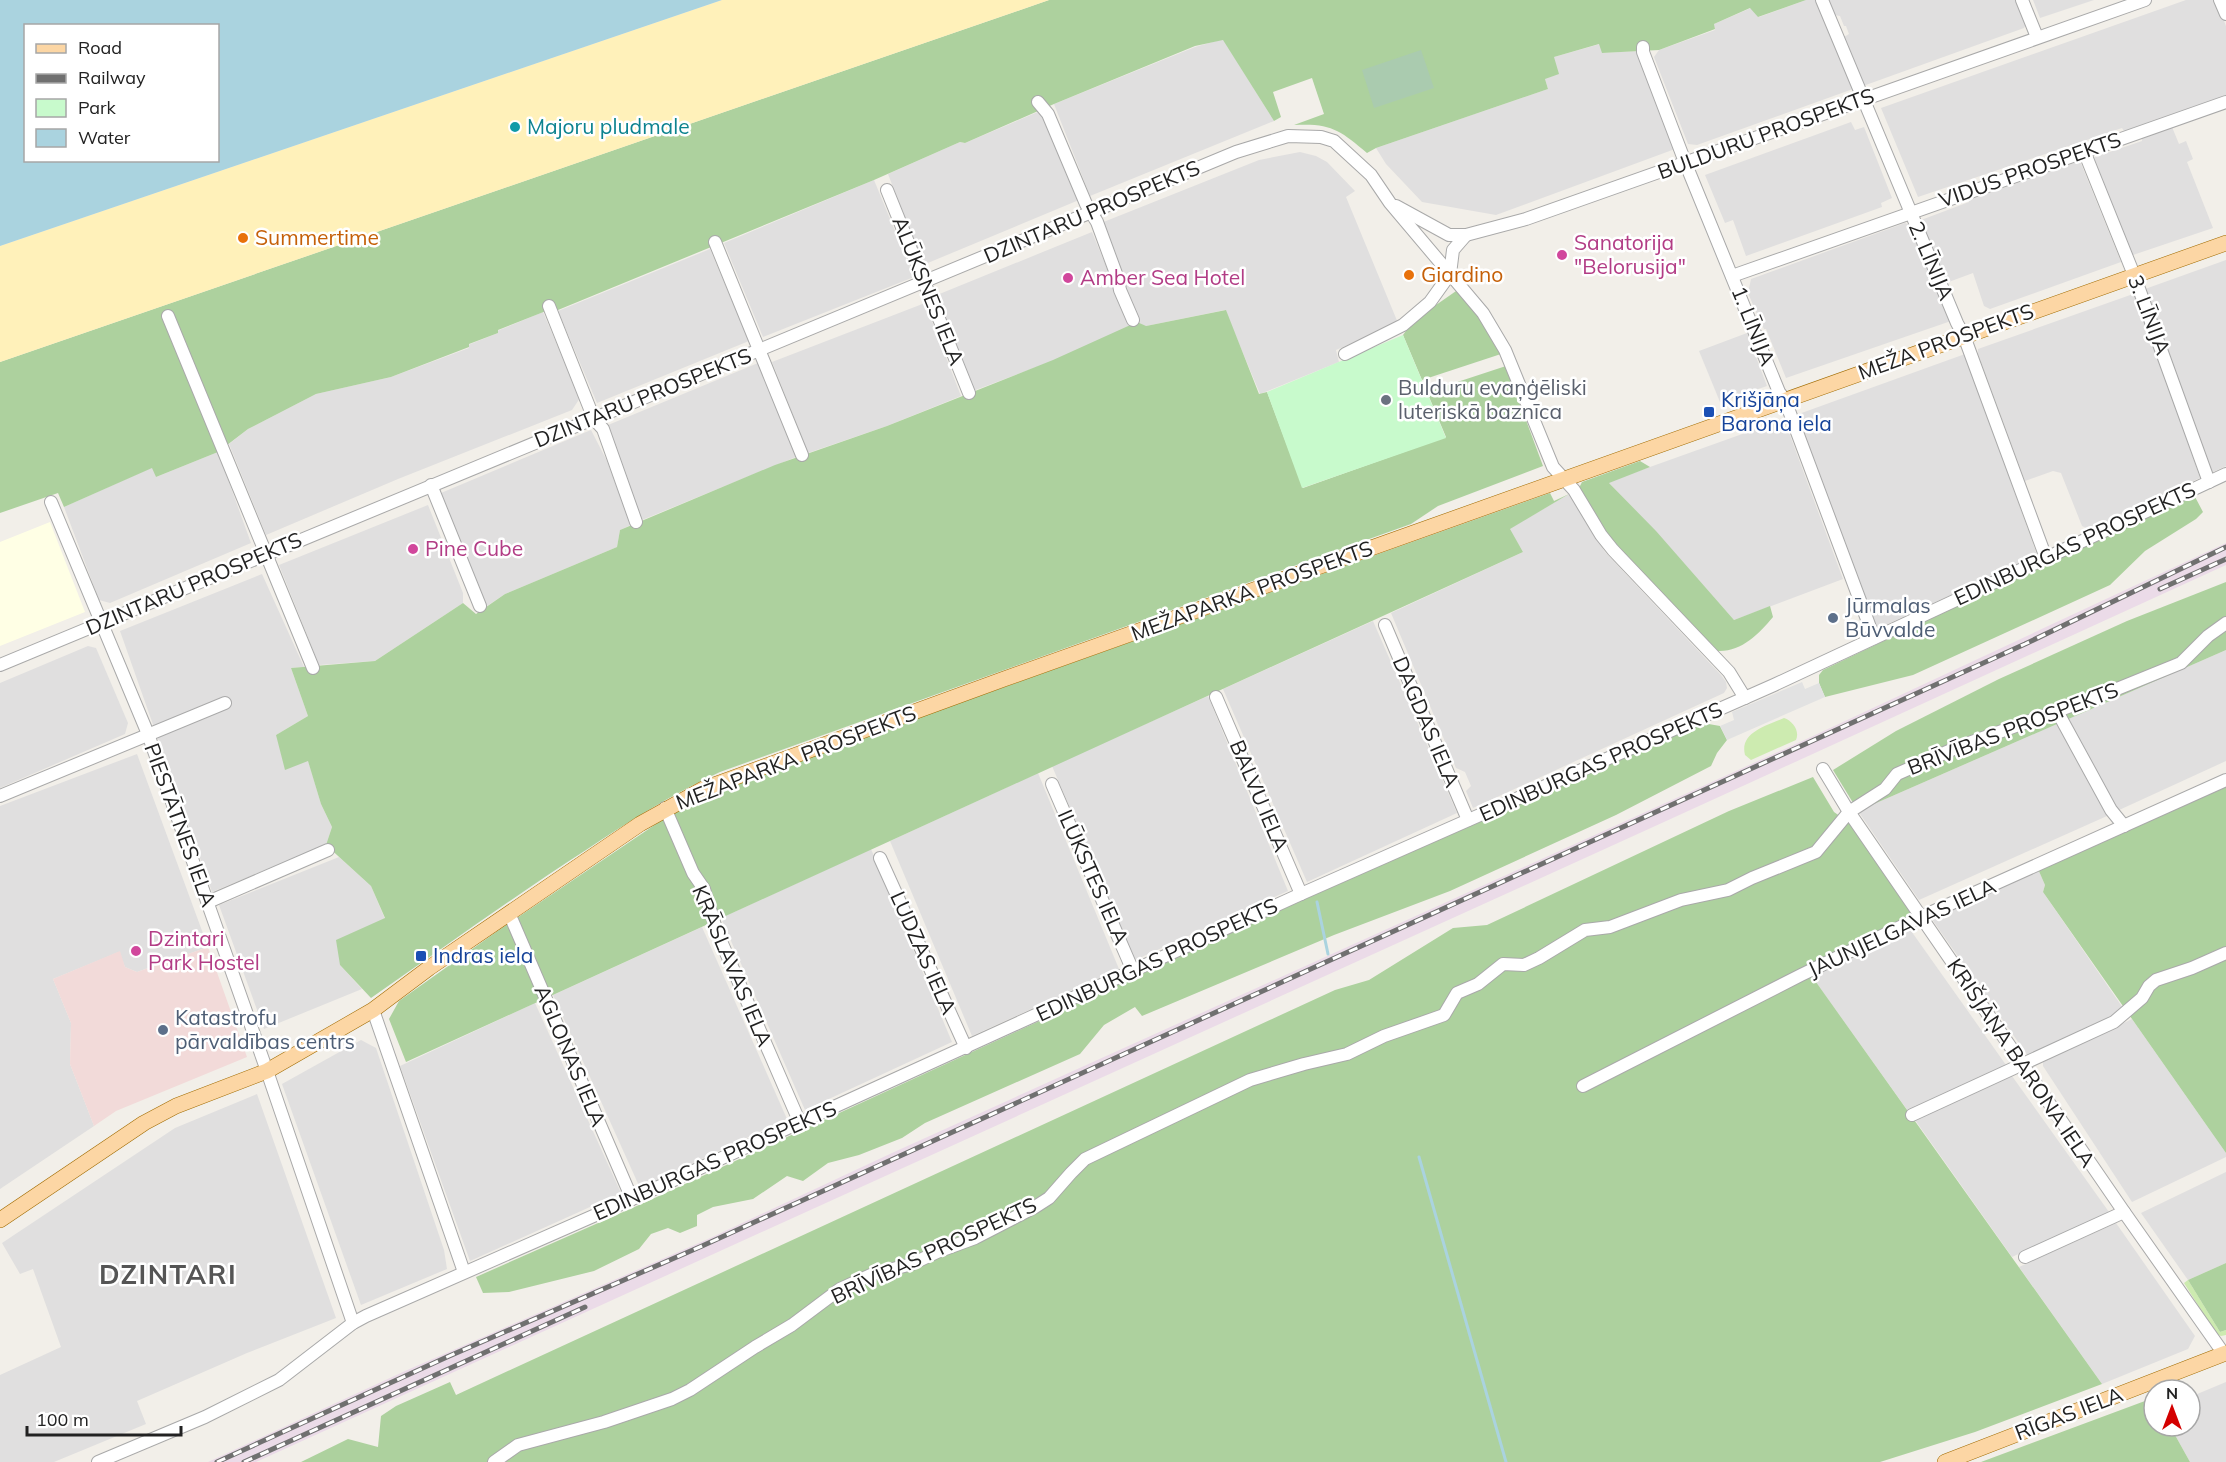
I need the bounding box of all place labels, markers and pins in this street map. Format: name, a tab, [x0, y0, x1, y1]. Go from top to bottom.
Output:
place label: Majoru pludmale	[527, 113, 690, 139]
marker: Majoru pludmale	[508, 120, 522, 134]
place label: Summertime	[255, 224, 379, 250]
place label: Sanatorija "Belorusija"	[1574, 229, 1686, 279]
marker: Summertime	[236, 231, 250, 245]
marker: Sanatorija "Belorusija"	[1555, 248, 1569, 262]
place label: Giardino	[1421, 261, 1503, 287]
place label: Amber Sea Hotel	[1080, 264, 1245, 290]
marker: Giardino	[1402, 268, 1416, 282]
marker: Amber Sea Hotel	[1061, 271, 1075, 285]
place label: Bulduru evaņģēliski luteriskā baznīca	[1398, 374, 1587, 424]
place label: Krišjāņa Barona iela	[1721, 386, 1832, 436]
marker: Bulduru evaņģēliski luteriskā baznīca	[1379, 393, 1393, 407]
marker: Krišjāņa Barona iela	[1702, 405, 1716, 419]
place label: Pine Cube	[425, 535, 523, 561]
marker: Pine Cube	[406, 542, 420, 556]
place label: Jūrmalas Būvvalde	[1845, 592, 1935, 642]
marker: Jūrmalas Būvvalde	[1826, 611, 1840, 625]
place label: Dzintari Park Hostel	[148, 925, 260, 975]
place label: Indras iela	[433, 942, 533, 968]
marker: Dzintari Park Hostel	[129, 944, 143, 958]
marker: Indras iela	[414, 949, 428, 963]
place label: Katastrofu pārvaldības centrs	[175, 1004, 355, 1054]
marker: Katastrofu pārvaldības centrs	[156, 1023, 170, 1037]

